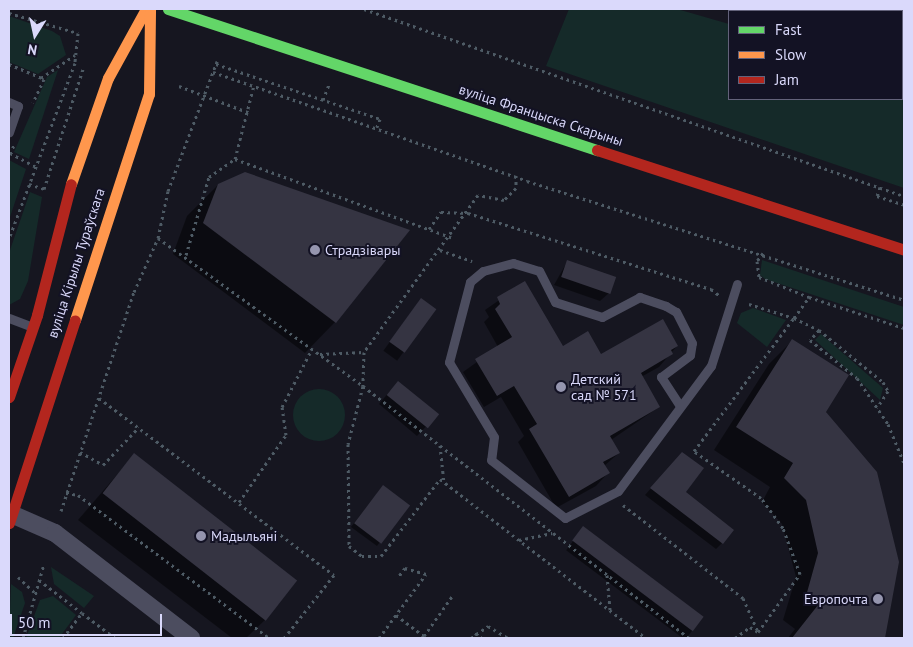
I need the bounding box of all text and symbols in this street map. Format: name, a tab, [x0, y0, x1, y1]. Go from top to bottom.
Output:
north arrow	[10, 10, 60, 60]
legend	[728, 10, 903, 100]
text: Fast	[775, 20, 802, 39]
text: N	[26, 40, 38, 59]
text: Slow	[775, 45, 806, 64]
text: Jam	[775, 70, 799, 89]
street label: вуліца Францыска Скарыны	[457, 81, 625, 149]
street label: вуліца Кірылы Тураўскага	[44, 186, 108, 340]
place label: Страдзівары	[325, 242, 400, 258]
marker: Страдзівары	[309, 244, 321, 256]
place label: Детский сад № 571	[571, 371, 637, 404]
marker: Детский сад № 571	[555, 381, 567, 393]
place label: Мадыльяні	[211, 528, 277, 544]
marker: Мадыльяні	[195, 530, 207, 542]
place label: Европочта	[804, 591, 868, 607]
marker: Европочта	[872, 593, 884, 605]
scale bar	[12, 604, 165, 636]
text: 50 m	[18, 613, 51, 632]

